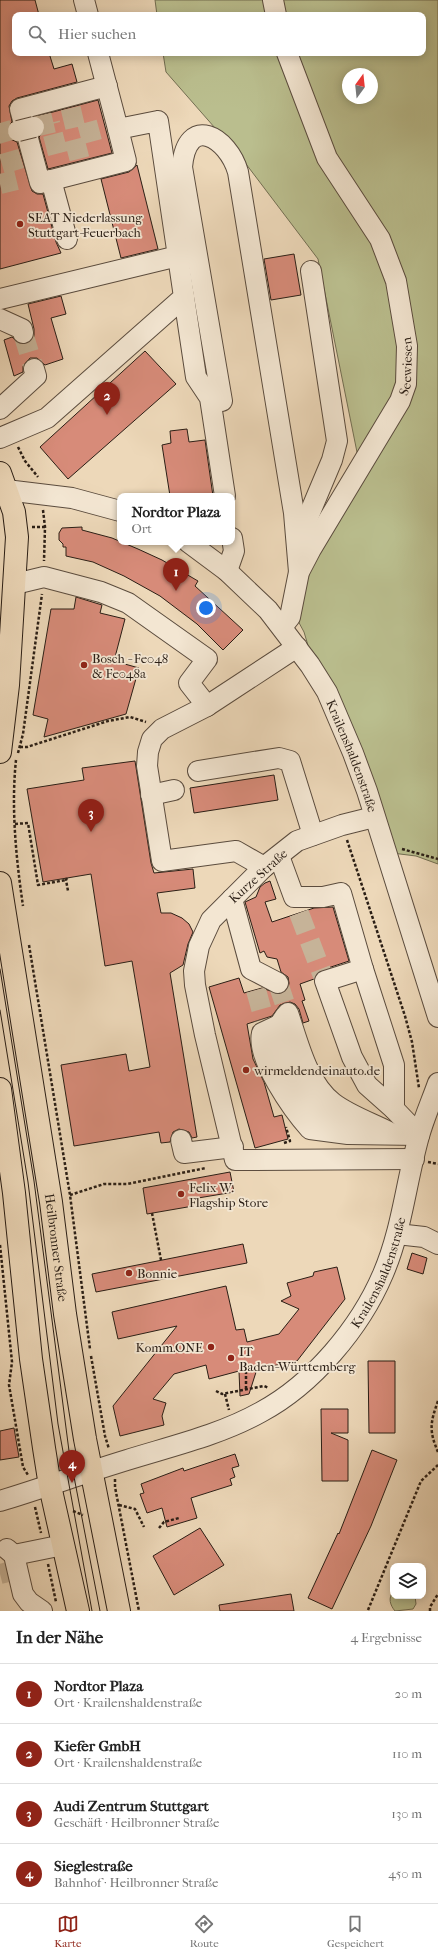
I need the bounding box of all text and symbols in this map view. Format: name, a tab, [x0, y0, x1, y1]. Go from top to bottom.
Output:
search box	[12, 12, 426, 56]
icon: search	[26, 23, 48, 45]
text: Hier suchen	[58, 25, 136, 43]
north arrow	[342, 68, 378, 104]
place label: SEAT Niederlassung Stuttgart-Feuerbach	[28, 210, 143, 240]
marker: SEAT Niederlassung Stuttgart-Feuerbach	[15, 219, 25, 229]
street label: Seewiesen	[395, 336, 415, 397]
pin: 2	[94, 382, 120, 415]
popup	[117, 493, 235, 545]
text: Nordtor Plaza	[131, 503, 221, 521]
text: Ort	[131, 521, 152, 536]
pin: 1	[163, 558, 189, 591]
your location	[196, 598, 216, 618]
place label: Bosch - Fe048 & Fe048a	[92, 651, 168, 681]
marker: Bosch - Fe048 & Fe048a	[79, 660, 89, 670]
street label: Krailenshaldenstraße	[324, 697, 381, 814]
pin: 3	[78, 799, 104, 832]
street label: Kurze Straße	[226, 845, 291, 906]
place label: wirmeldendeinauto.de	[253, 1063, 381, 1078]
marker: wirmeldendeinauto.de	[241, 1065, 251, 1075]
place label: Felix W. Flagship Store	[189, 1180, 269, 1210]
marker: Felix W. Flagship Store	[176, 1189, 186, 1199]
street label: Heilbronner Straße	[42, 1192, 71, 1303]
street label: Krailenshaldenstraße	[347, 1215, 408, 1331]
place label: Bonnie	[137, 1266, 178, 1281]
marker: Bonnie	[124, 1268, 134, 1278]
place label: Komm.ONE	[136, 1340, 203, 1355]
marker: Komm.ONE	[206, 1342, 216, 1352]
place label: IT Baden-Württemberg	[239, 1344, 356, 1374]
marker: IT Baden-Württemberg	[226, 1353, 236, 1363]
pin: 4	[59, 1450, 85, 1483]
map controls	[390, 1563, 426, 1599]
button: layers	[390, 1563, 426, 1599]
text: In der Nähe	[16, 1627, 103, 1647]
text: 4 Ergebnisse	[351, 1630, 422, 1645]
text: Nordtor Plaza	[54, 1677, 143, 1695]
text: 1	[27, 1686, 31, 1701]
text: 20 m	[395, 1686, 422, 1701]
text: Ort · Krailenshaldenstraße	[54, 1695, 202, 1710]
text: Kiefer GmbH	[54, 1737, 141, 1755]
text: 2	[26, 1746, 32, 1761]
text: 110 m	[392, 1746, 422, 1761]
text: Ort · Krailenshaldenstraße	[54, 1755, 202, 1770]
text: Audi Zentrum Stuttgart	[54, 1797, 209, 1815]
text: 3	[26, 1806, 32, 1821]
text: 130 m	[391, 1806, 422, 1821]
text: Geschäft · Heilbronner Straße	[54, 1815, 219, 1830]
text: Sieglestraße	[54, 1857, 133, 1875]
text: 4	[25, 1866, 33, 1881]
text: 450 m	[388, 1866, 422, 1881]
text: Bahnhof · Heilbronner Straße	[54, 1875, 218, 1890]
tab: Karte	[54, 1913, 81, 1950]
tab: Route	[190, 1913, 219, 1950]
tab: Gespeichert	[327, 1913, 384, 1950]

